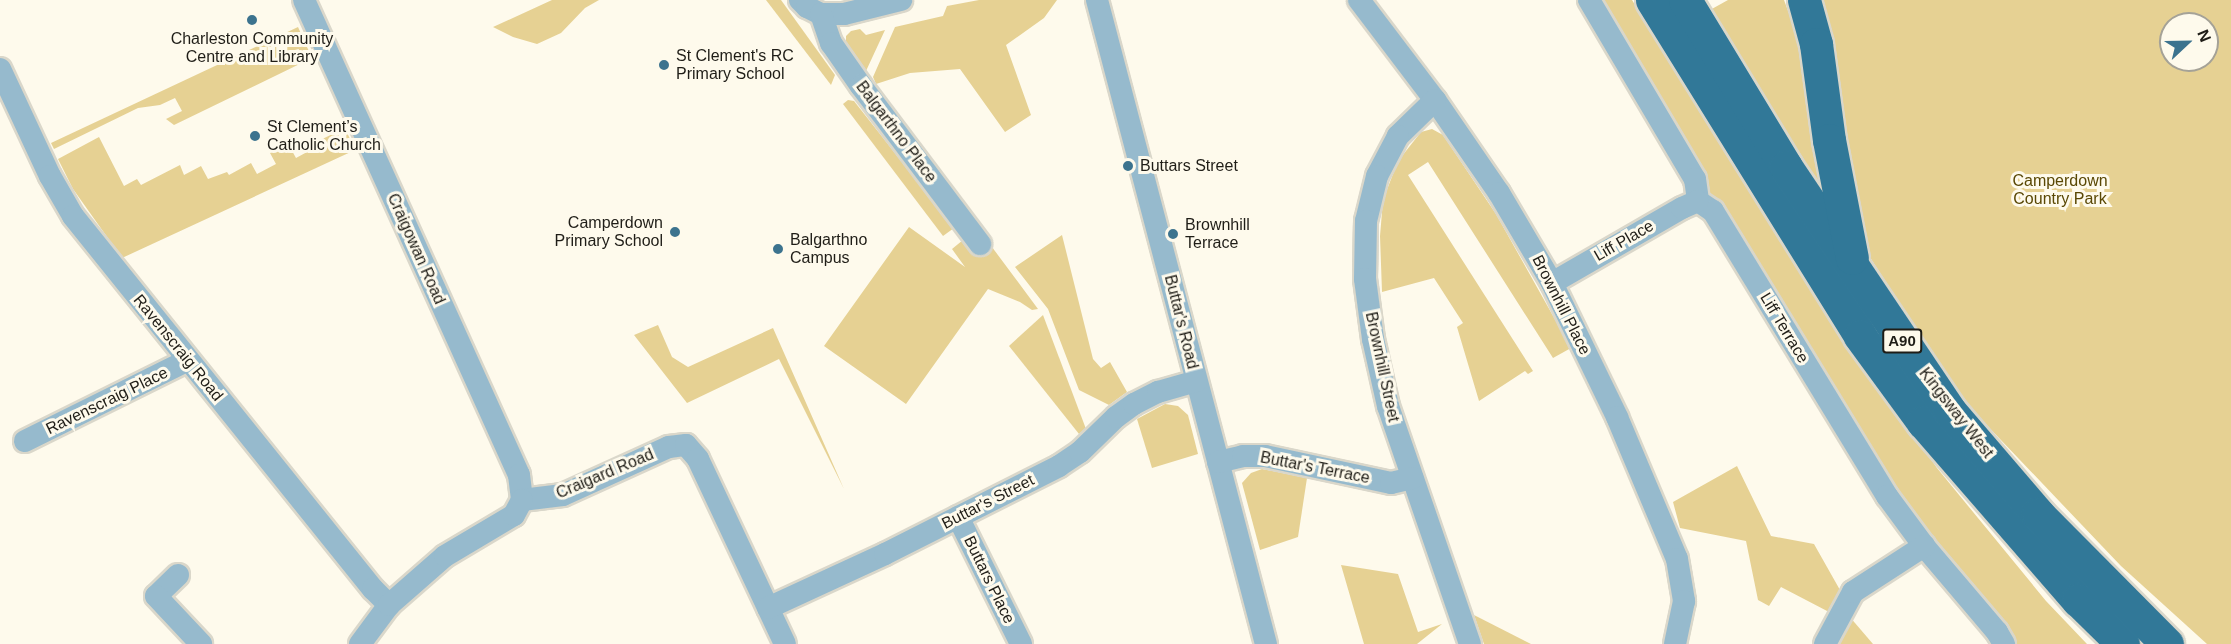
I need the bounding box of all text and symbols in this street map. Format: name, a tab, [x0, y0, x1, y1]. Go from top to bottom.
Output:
north arrow	[2159, 12, 2219, 72]
marker: Charleston Community Centre and Library	[245, 13, 259, 27]
text: N	[2194, 27, 2214, 44]
place label: Charleston Community Centre and Library	[171, 29, 333, 67]
place label: St Clement's RC Primary School	[676, 46, 794, 84]
marker: St Clement's RC Primary School	[657, 58, 671, 72]
street label: Balgarthno Place	[852, 78, 940, 186]
place label: St Clement’s Catholic Church	[267, 117, 381, 155]
marker: St Clement’s Catholic Church	[248, 129, 262, 143]
place label: Buttars Street	[1140, 156, 1238, 176]
marker: Buttars Street	[1121, 159, 1135, 173]
park label: Camperdown Country Park	[2012, 171, 2108, 209]
street label: Craigowan Road	[383, 191, 449, 307]
place label: Camperdown Primary School	[555, 213, 663, 251]
place label: Brownhill Terrace	[1185, 215, 1250, 253]
street label: Liff Place	[1591, 216, 1657, 266]
marker: Camperdown Primary School	[668, 225, 682, 239]
marker: Brownhill Terrace	[1166, 227, 1180, 241]
place label: Balgarthno Campus	[790, 230, 867, 268]
marker: Balgarthno Campus	[771, 242, 785, 256]
street label: Brownhill Place	[1528, 252, 1594, 358]
street label: Buttar's Road	[1160, 273, 1202, 371]
street label: Liff Terrace	[1755, 289, 1813, 367]
street label: Ravenscraig Road	[129, 291, 227, 405]
street label: Brownhill Street	[1361, 310, 1403, 424]
road number: A90	[1881, 329, 1923, 353]
street label: Ravenscraig Place	[43, 363, 171, 439]
street label: Kingsway West	[1915, 364, 1997, 462]
street label: Craigard Road	[553, 445, 657, 503]
street label: Buttar's Terrace	[1258, 448, 1372, 488]
street label: Buttar's Street	[939, 471, 1037, 533]
street label: Buttars Place	[960, 533, 1018, 627]

